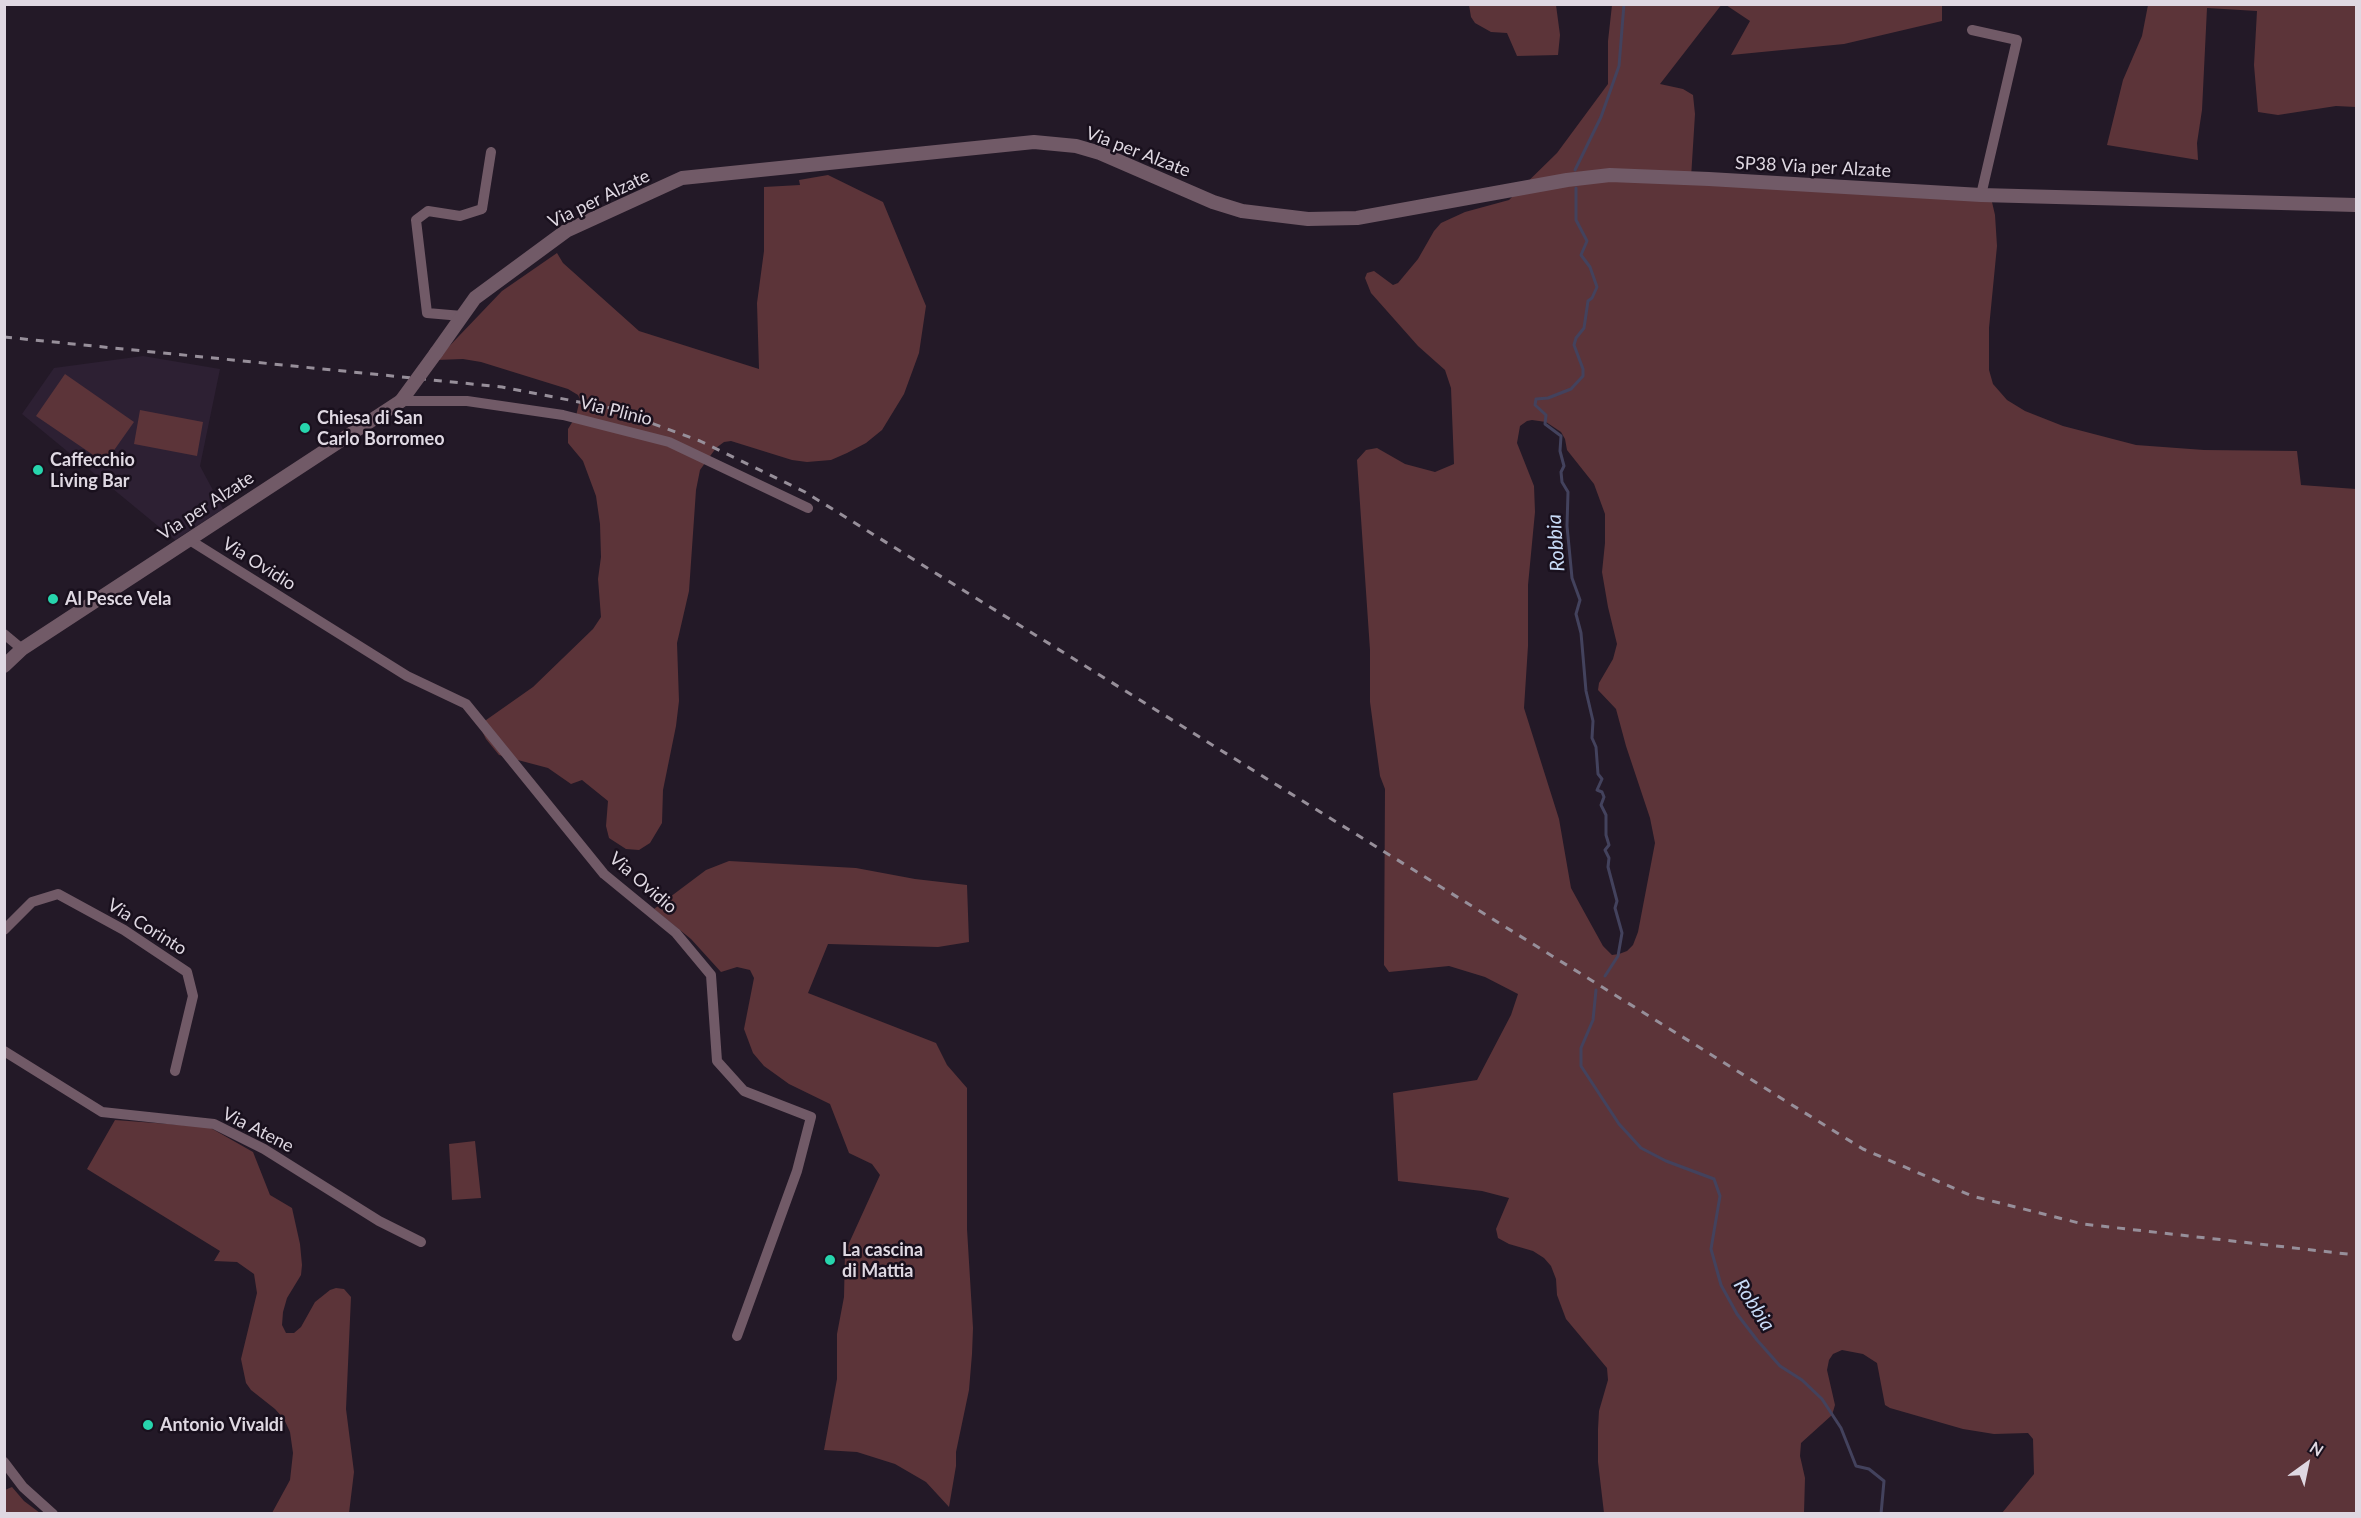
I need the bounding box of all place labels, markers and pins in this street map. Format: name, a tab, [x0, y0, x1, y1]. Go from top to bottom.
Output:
place label: Chiesa di San Carlo Borromeo	[317, 407, 445, 450]
marker: Chiesa di San Carlo Borromeo	[298, 421, 312, 435]
place label: Caffecchio Living Bar	[50, 449, 135, 492]
marker: Caffecchio Living Bar	[31, 463, 45, 477]
place label: Al Pesce Vela	[65, 588, 171, 610]
marker: Al Pesce Vela	[46, 592, 60, 606]
place label: La cascina di Mattia	[842, 1239, 923, 1282]
marker: La cascina di Mattia	[823, 1253, 837, 1267]
place label: Antonio Vivaldi	[160, 1414, 284, 1436]
marker: Antonio Vivaldi	[141, 1418, 155, 1432]

